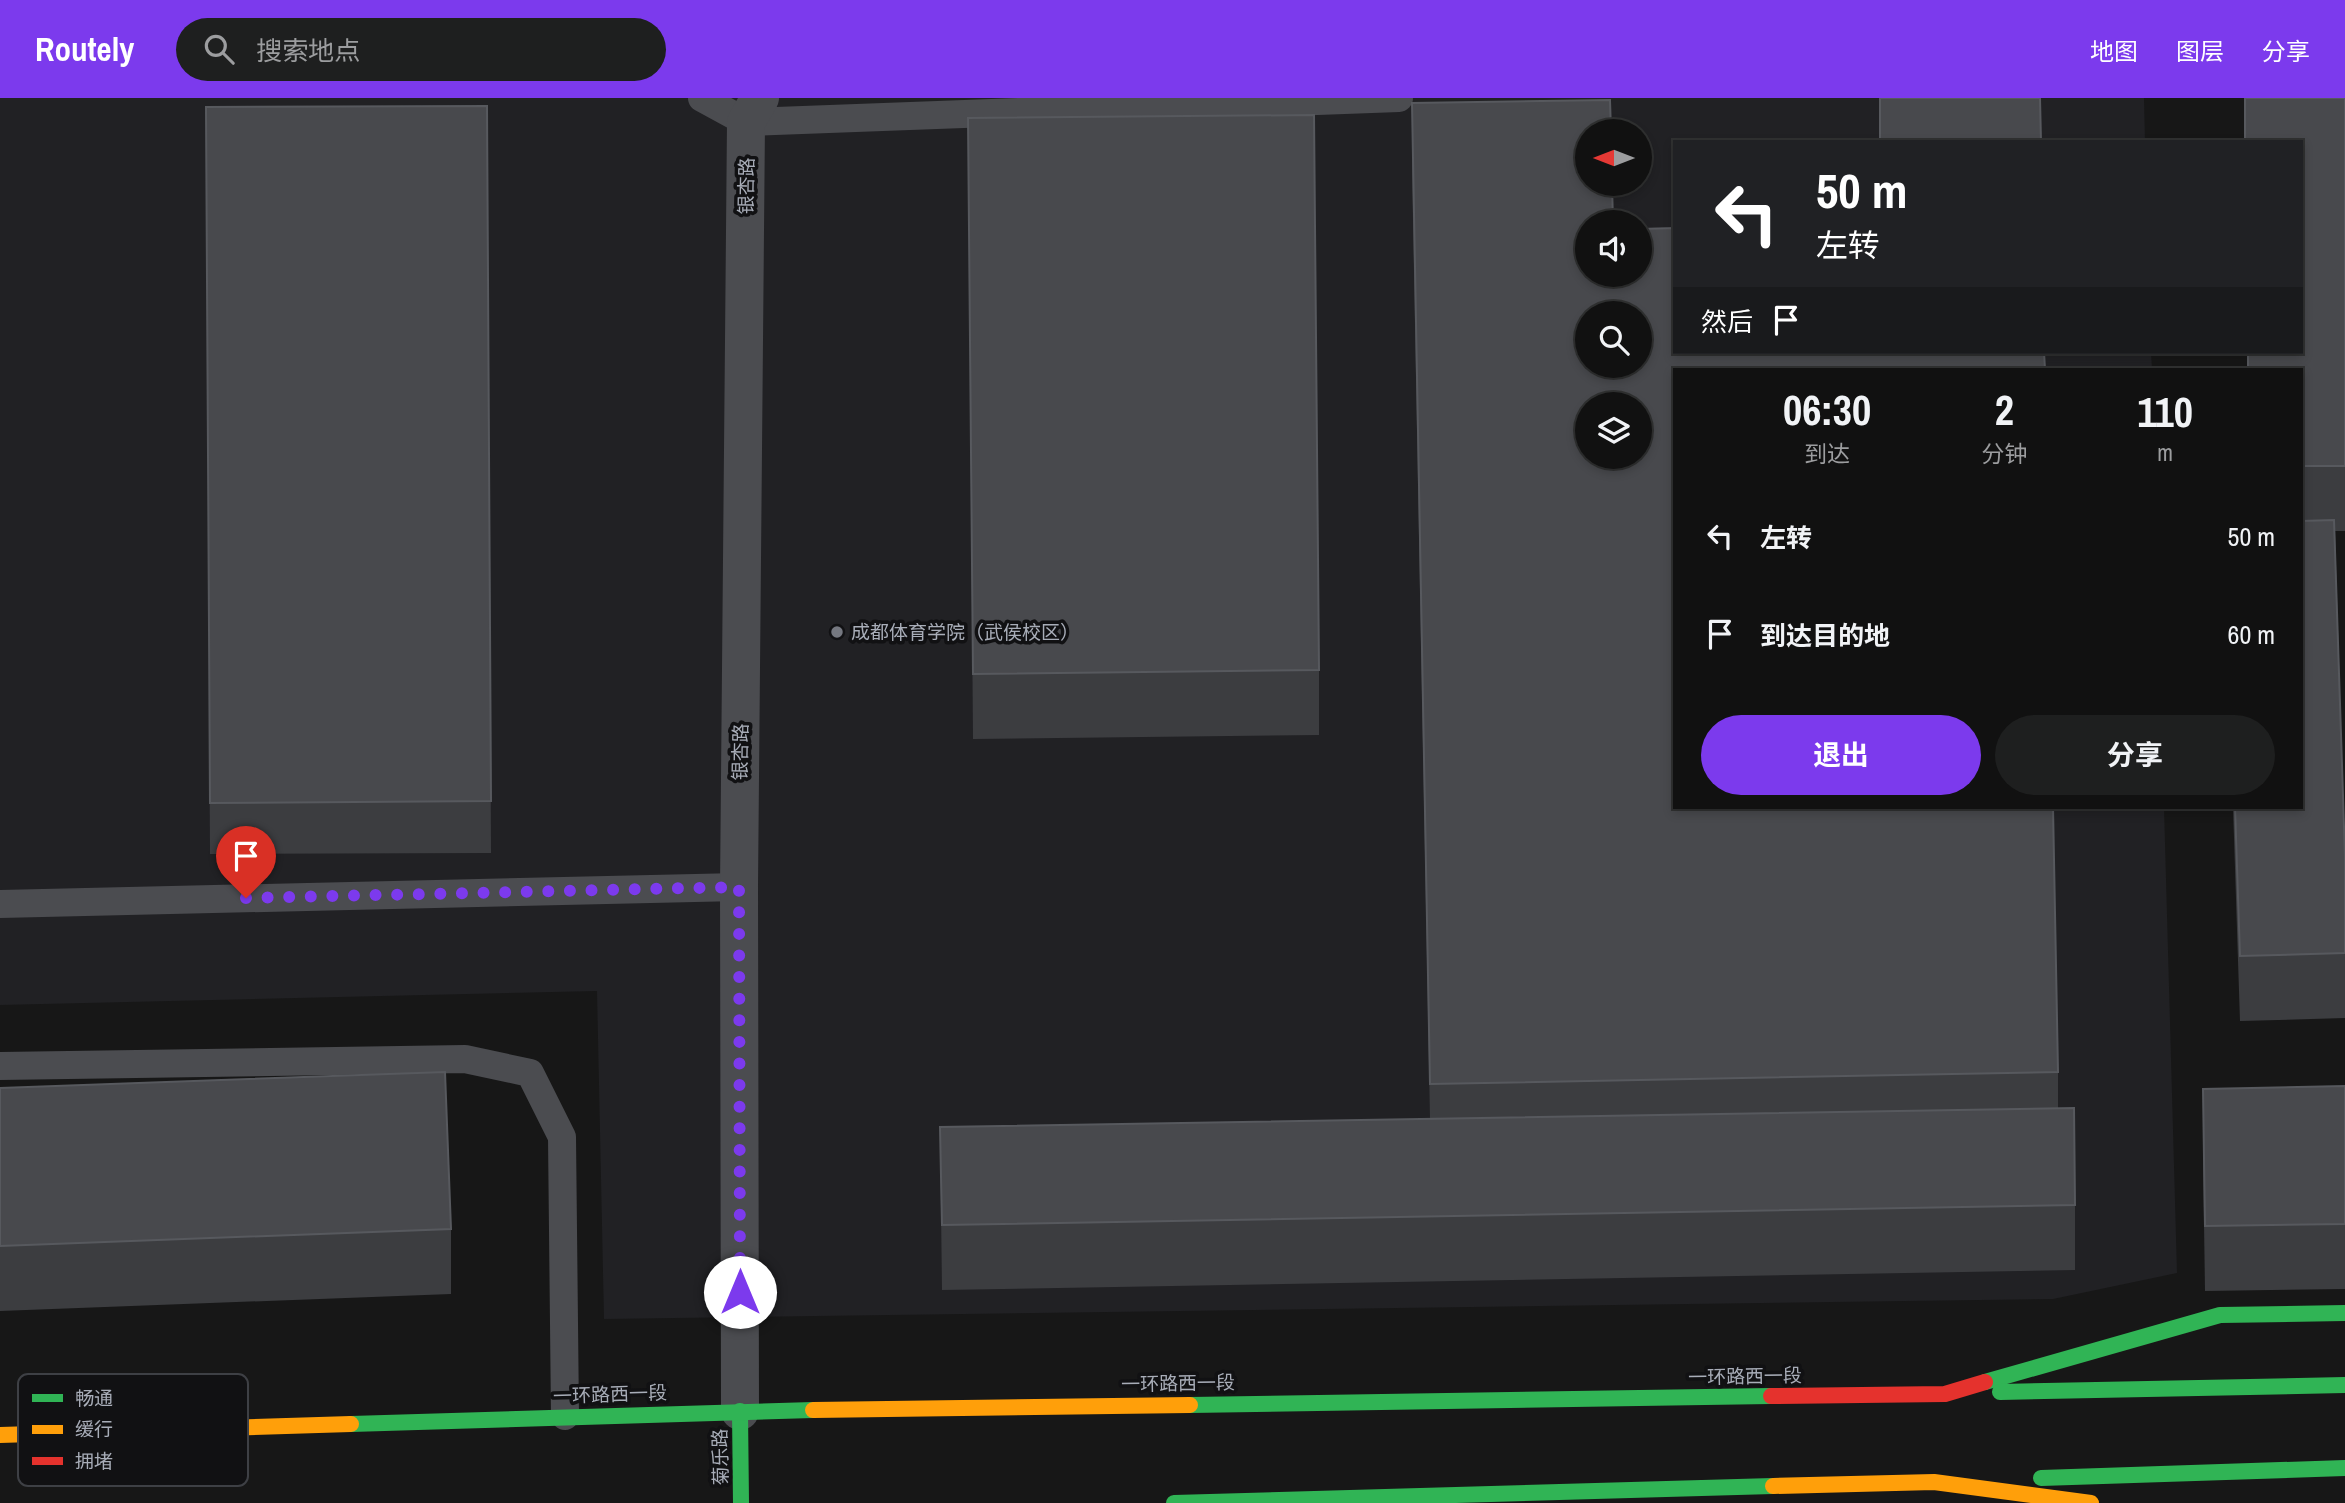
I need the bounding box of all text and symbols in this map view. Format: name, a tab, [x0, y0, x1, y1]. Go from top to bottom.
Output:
search box	[176, 18, 666, 81]
text: Routely	[35, 27, 134, 71]
icon: search	[200, 30, 238, 68]
text: 搜索地点	[256, 33, 360, 68]
text: 地图	[2090, 35, 2138, 67]
text: 图层	[2176, 35, 2224, 67]
text: 分享	[2262, 35, 2310, 67]
north arrow	[1575, 119, 1652, 196]
map controls	[1575, 119, 1652, 469]
street label: 银杏路	[733, 157, 759, 215]
text: 50 m	[1816, 157, 1908, 223]
icon: left	[1701, 168, 1792, 259]
button: sound	[1575, 210, 1652, 287]
text: 左转	[1816, 224, 1880, 267]
button: search	[1575, 301, 1652, 378]
icon: arrive	[1767, 301, 1805, 339]
text: 然后	[1701, 304, 1753, 339]
text: 06:30	[1783, 382, 1871, 438]
text: 2	[1995, 382, 2014, 438]
text: 110	[2137, 384, 2193, 440]
button: layers	[1575, 392, 1652, 469]
text: m	[2157, 437, 2173, 468]
text: 到达	[1804, 438, 1850, 469]
text: 分钟	[1981, 438, 2027, 469]
icon: left	[1701, 517, 1739, 555]
text: 50 m	[2228, 519, 2275, 554]
text: 左转	[1760, 520, 1812, 555]
icon: arrive	[1701, 615, 1739, 653]
text: 60 m	[2228, 617, 2275, 652]
text: 到达目的地	[1760, 618, 1890, 653]
place label: 成都体育学院（武侯校区）	[851, 619, 1079, 645]
marker: 成都体育学院（武侯校区）	[829, 624, 845, 640]
button: 退出	[1701, 715, 1981, 795]
button: 分享	[1995, 715, 2275, 795]
street label: 银杏路	[727, 723, 753, 781]
pin	[216, 826, 276, 898]
icon: arrive	[227, 837, 265, 875]
position arrow	[703, 1255, 777, 1329]
street label: 一环路西一段	[1688, 1362, 1802, 1390]
street label: 一环路西一段	[1121, 1369, 1235, 1397]
legend	[18, 1374, 248, 1486]
street label: 一环路西一段	[553, 1379, 667, 1409]
text: 畅通	[75, 1385, 113, 1411]
text: 缓行	[75, 1416, 113, 1442]
street label: 菊乐路	[707, 1428, 733, 1486]
text: 拥堵	[75, 1448, 113, 1474]

